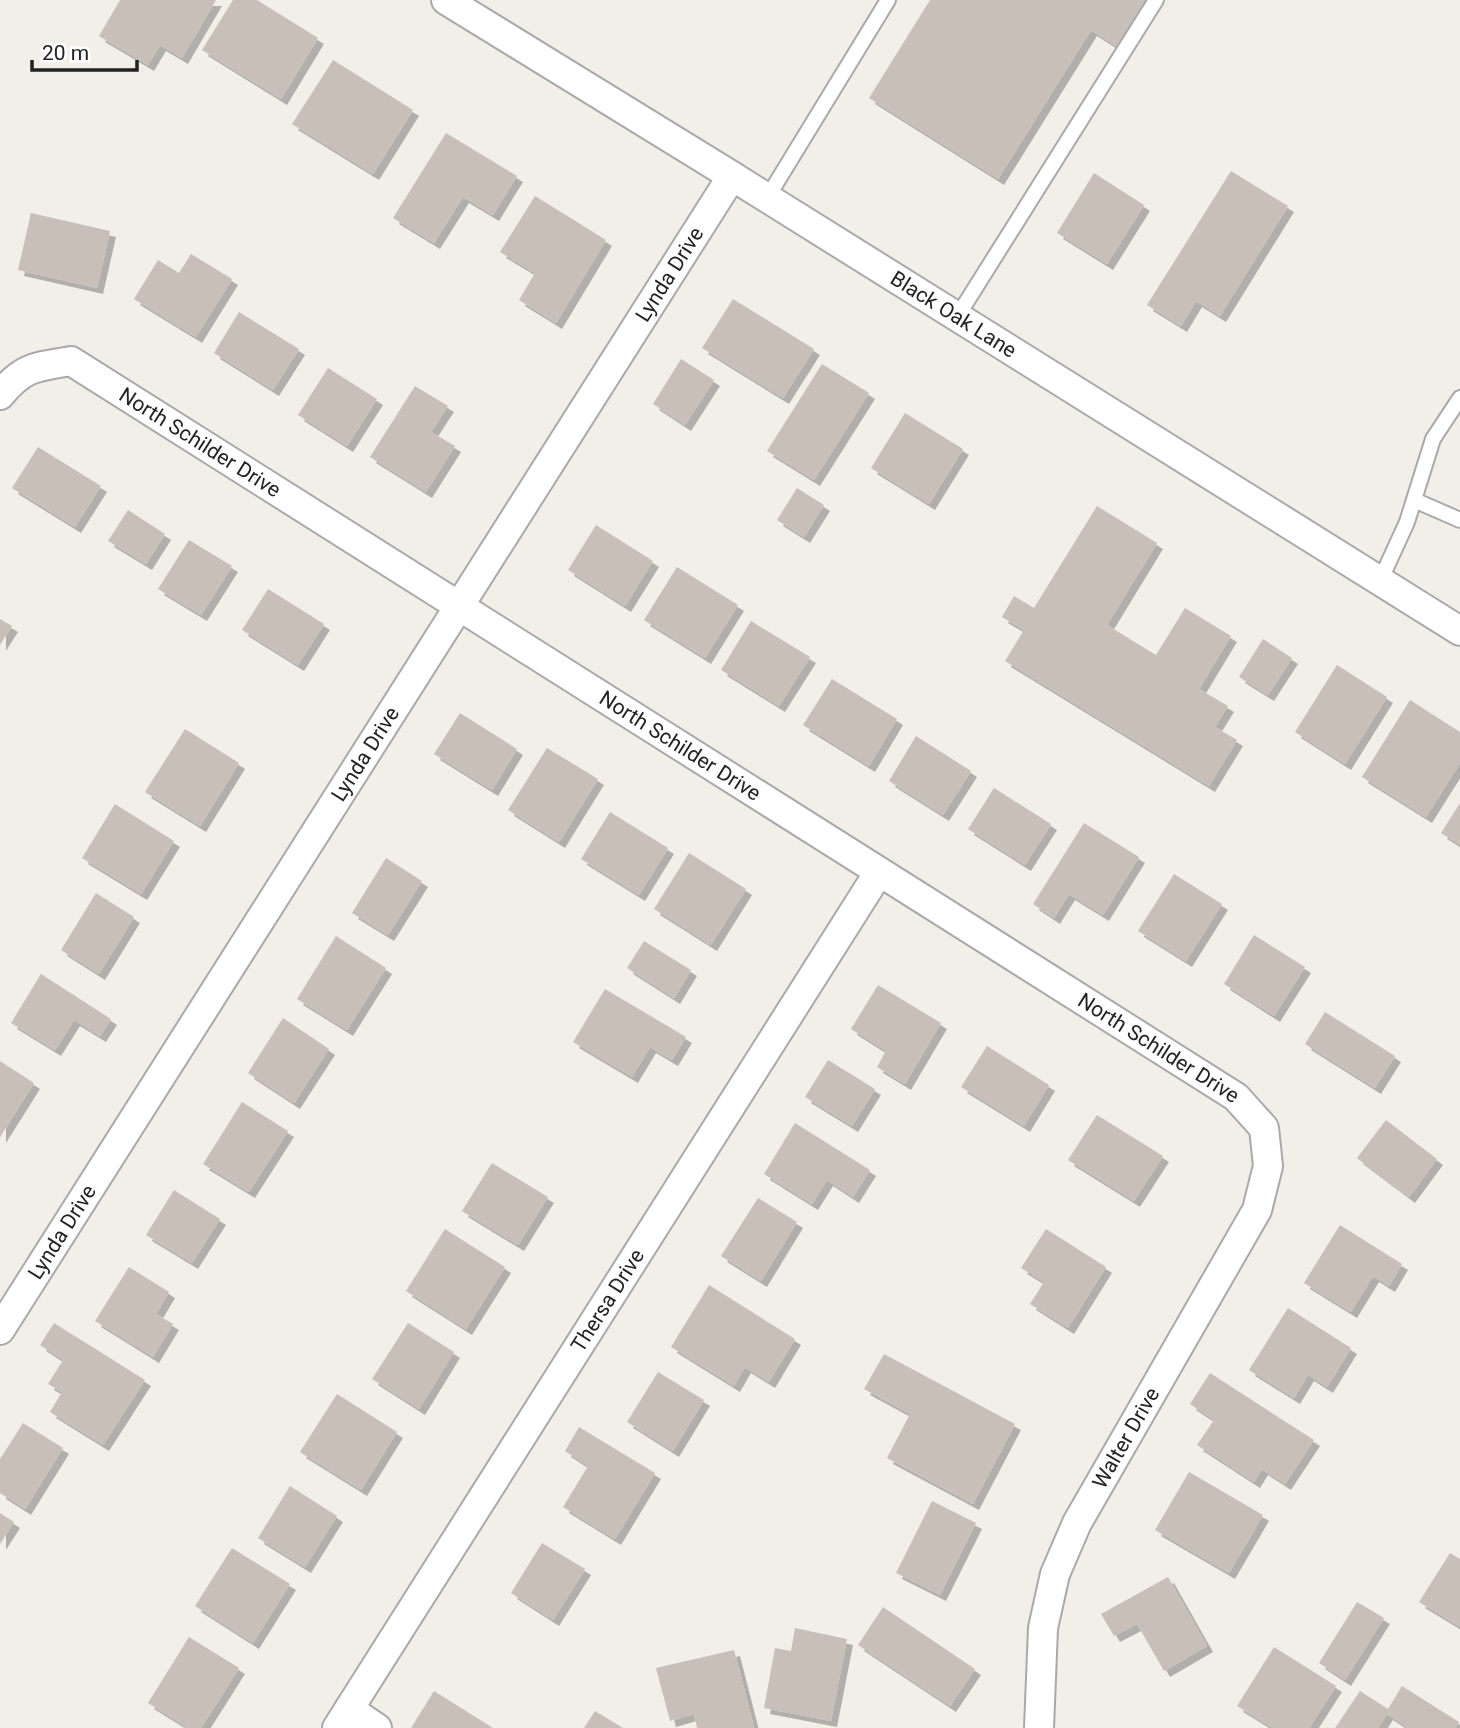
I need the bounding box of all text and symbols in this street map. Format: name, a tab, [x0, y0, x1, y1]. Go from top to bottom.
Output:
scale bar	[32, 28, 136, 72]
text: 20 m	[42, 41, 89, 65]
street label: Lynda Drive	[631, 223, 708, 326]
street label: Black Oak Lane	[886, 266, 1021, 363]
street label: North Schilder Drive	[115, 383, 285, 502]
street label: North Schilder Drive	[595, 686, 765, 806]
street label: Lynda Drive	[326, 702, 404, 806]
street label: North Schilder Drive	[1074, 988, 1244, 1108]
street label: Lynda Drive	[23, 1180, 101, 1284]
street label: Thersa Drive	[566, 1245, 649, 1356]
street label: Walter Drive	[1088, 1383, 1164, 1493]

